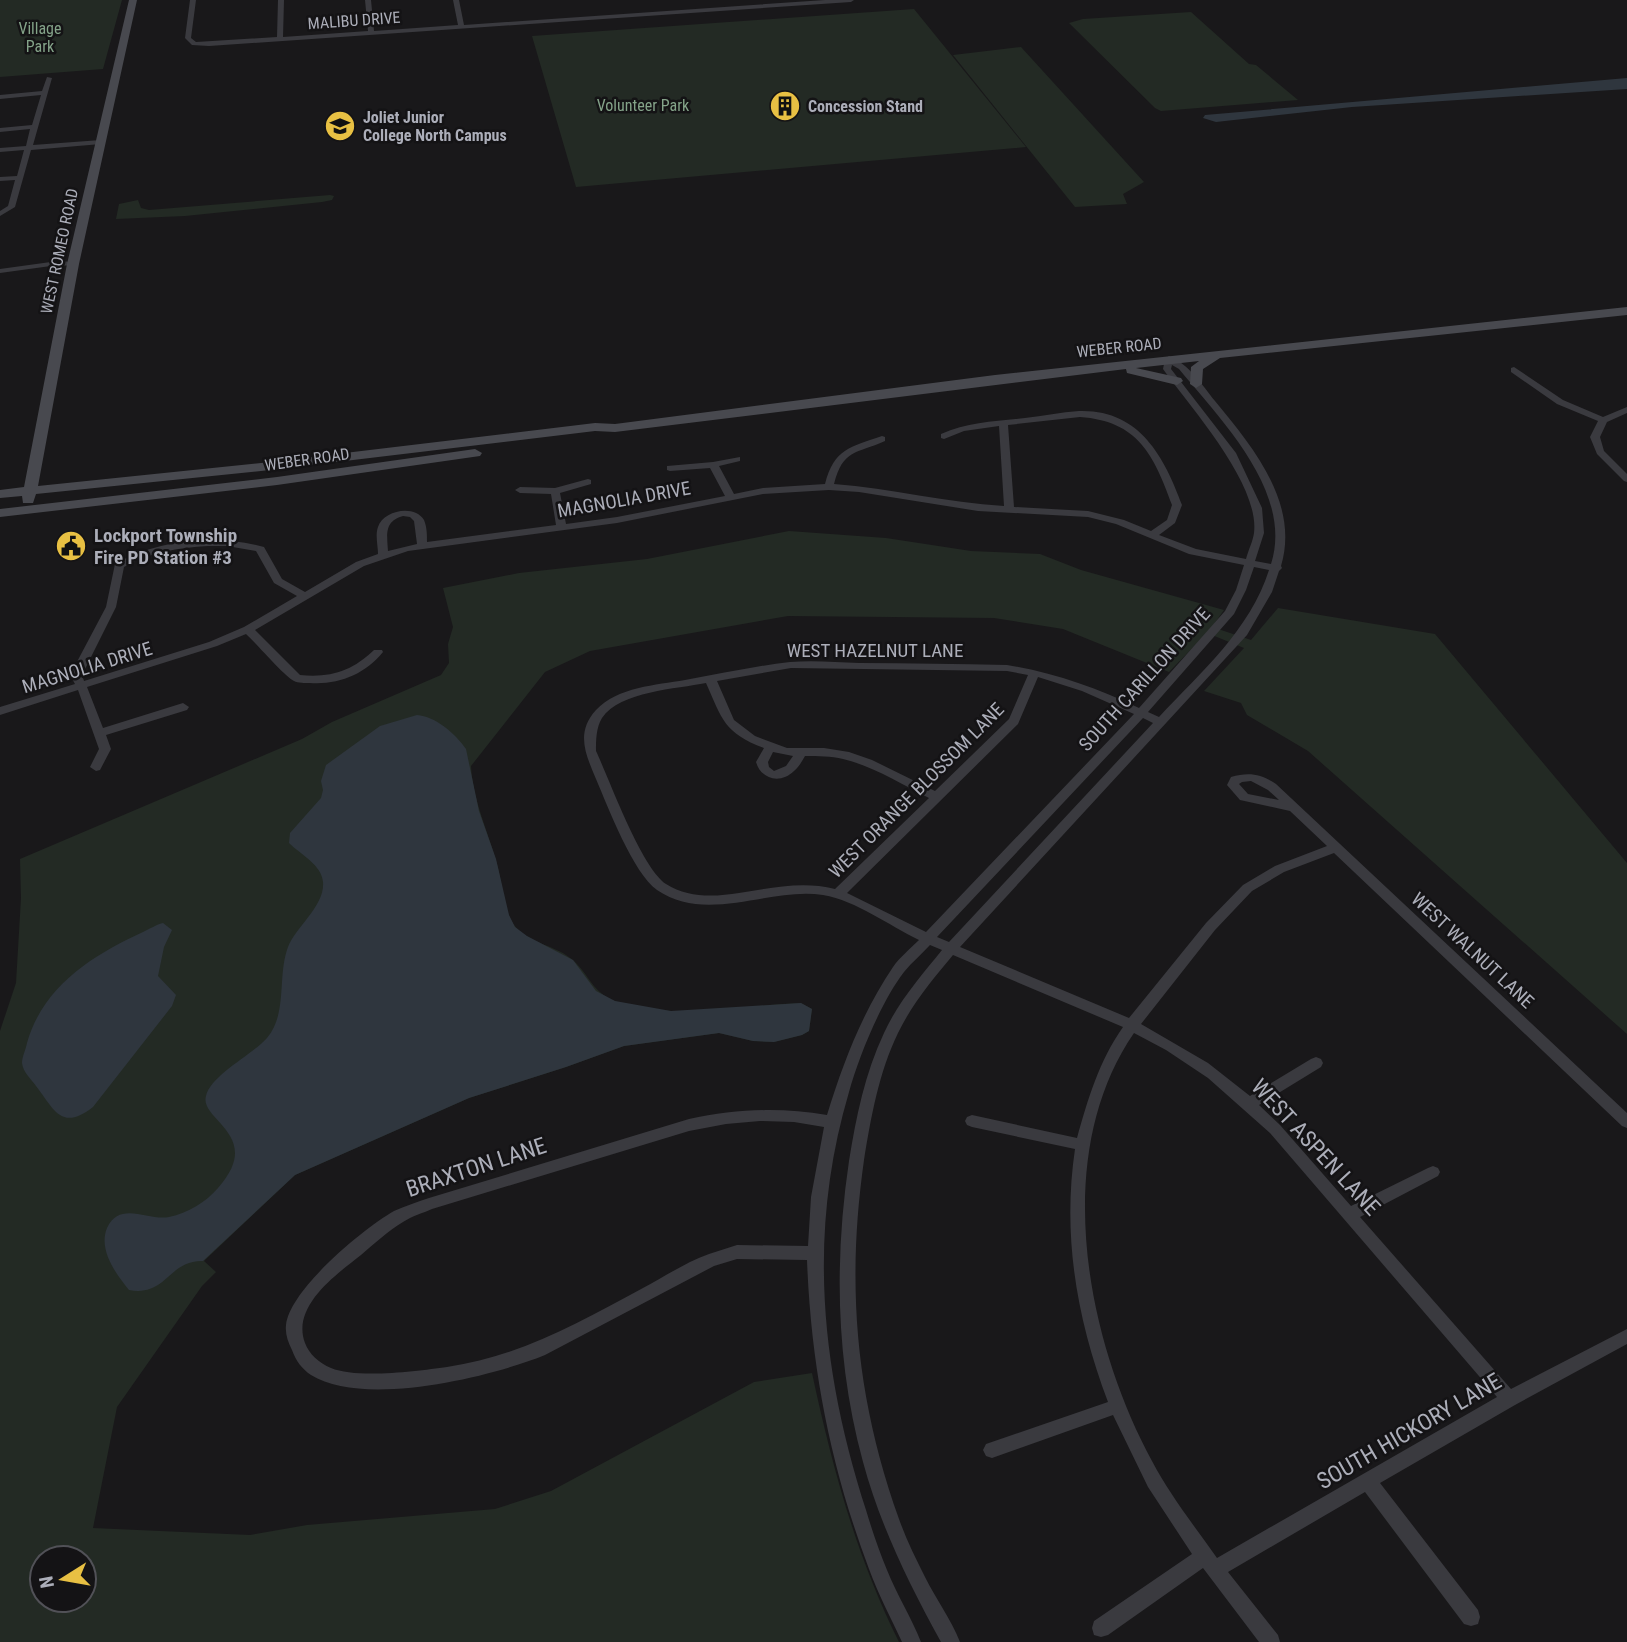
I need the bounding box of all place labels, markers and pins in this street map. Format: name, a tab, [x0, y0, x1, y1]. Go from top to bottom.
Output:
building icon: Concession Stand	[768, 89, 802, 123]
place label: Concession Stand	[808, 97, 923, 116]
place label: Joliet Junior College North Campus	[363, 108, 507, 145]
school or university icon: Joliet Junior College North Campus	[323, 109, 357, 143]
place label: Lockport Township Fire PD Station #3	[94, 524, 237, 569]
public building icon: Lockport Township Fire PD Station #3	[54, 529, 88, 563]

